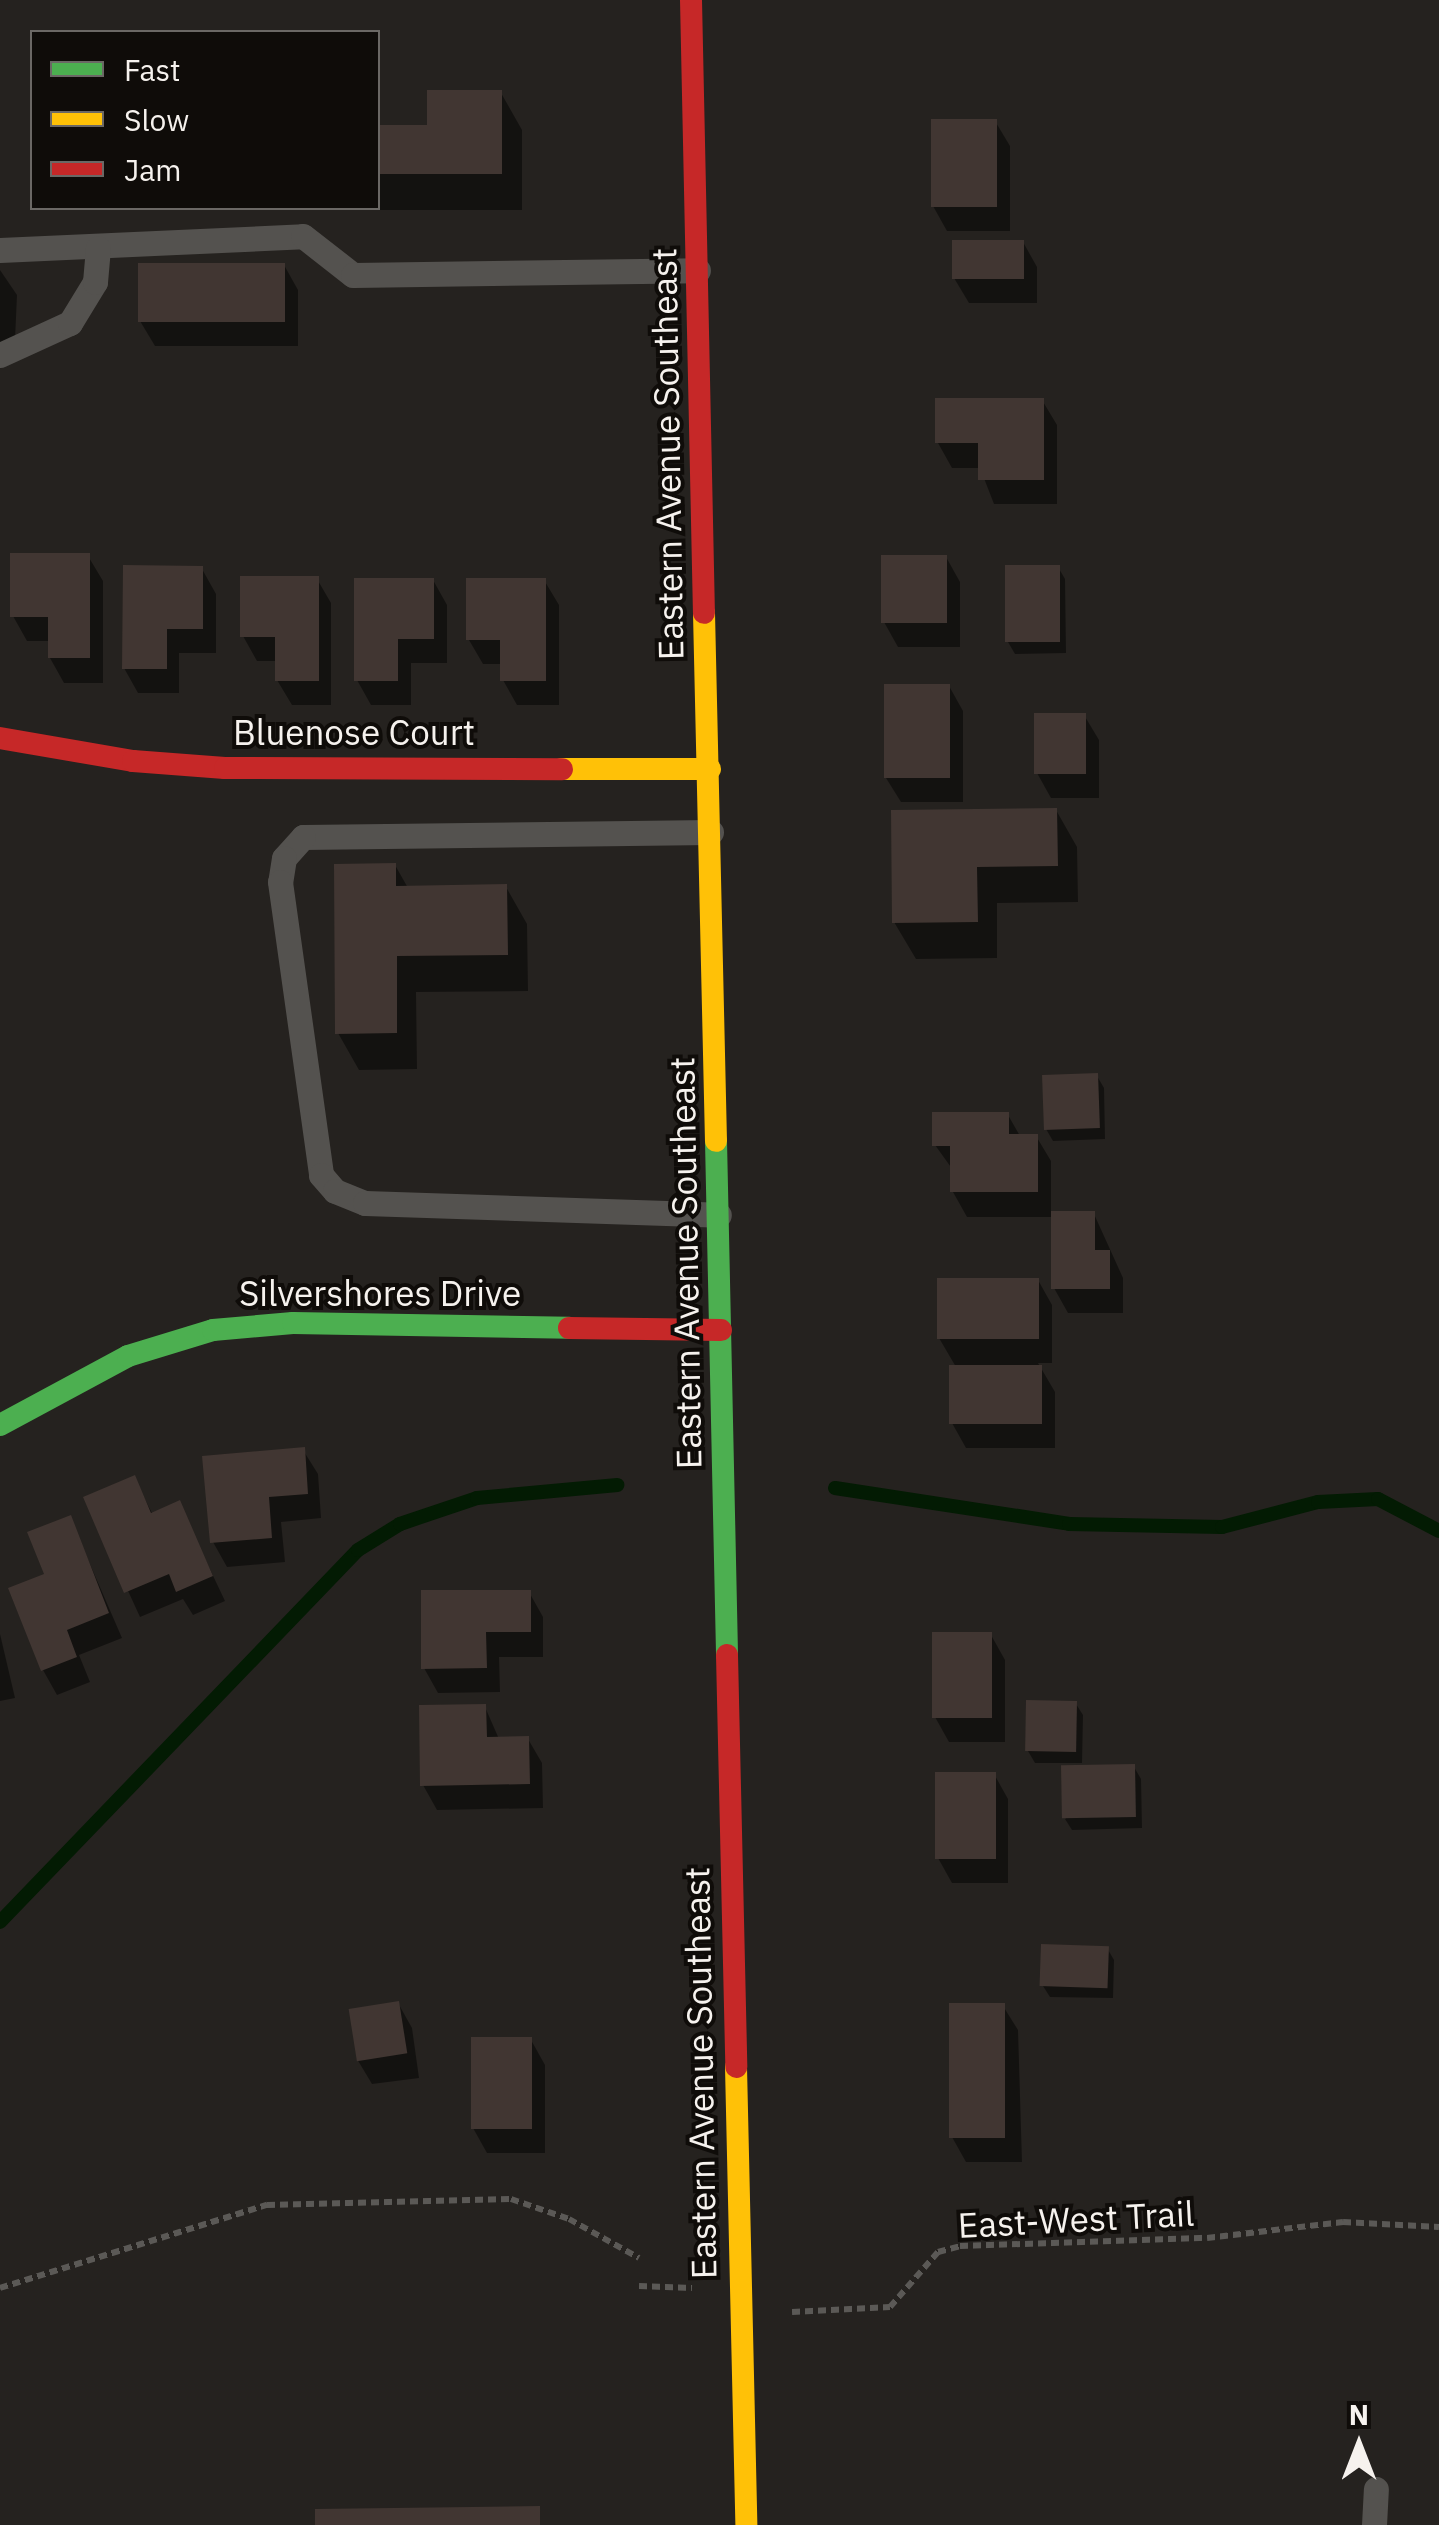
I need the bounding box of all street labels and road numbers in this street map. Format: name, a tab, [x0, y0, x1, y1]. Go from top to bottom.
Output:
street label: Eastern Avenue Southeast	[642, 247, 692, 661]
street label: Bluenose Court	[233, 711, 475, 753]
street label: Eastern Avenue Southeast	[660, 1056, 710, 1470]
street label: Silvershores Drive	[239, 1272, 521, 1314]
street label: Eastern Avenue Southeast	[675, 1866, 725, 2280]
street label: East-West Trail	[957, 2192, 1195, 2246]

